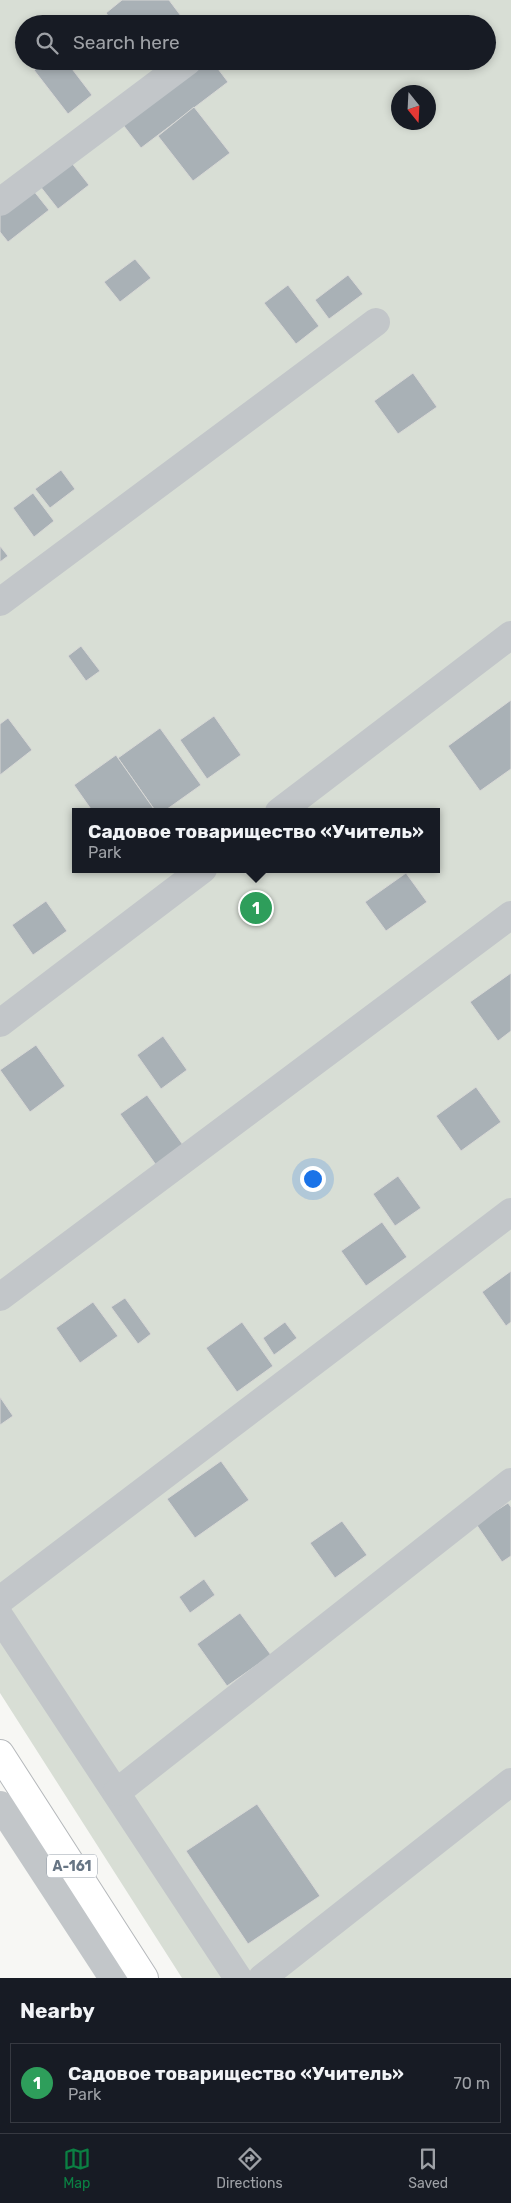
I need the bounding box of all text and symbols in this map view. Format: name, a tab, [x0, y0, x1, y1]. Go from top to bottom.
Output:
search box	[15, 15, 496, 70]
icon: search	[33, 29, 61, 57]
text: Search here	[73, 31, 180, 54]
north arrow	[391, 85, 436, 130]
popup	[72, 808, 440, 873]
text: Садовое товарищество «Учитель»	[88, 820, 424, 843]
text: Park	[88, 843, 121, 862]
pin: 1	[240, 889, 272, 927]
your location	[300, 1166, 326, 1192]
road number: А-161	[47, 1854, 97, 1878]
text: Nearby	[20, 1998, 95, 2023]
text: Садовое товарищество «Учитель»	[68, 2062, 404, 2085]
text: 1	[33, 2074, 41, 2093]
text: 70 m	[453, 2074, 490, 2093]
text: Park	[68, 2085, 101, 2104]
tab: Map	[63, 2145, 91, 2192]
tab: Directions	[216, 2145, 283, 2192]
tab: Saved	[408, 2145, 448, 2192]

